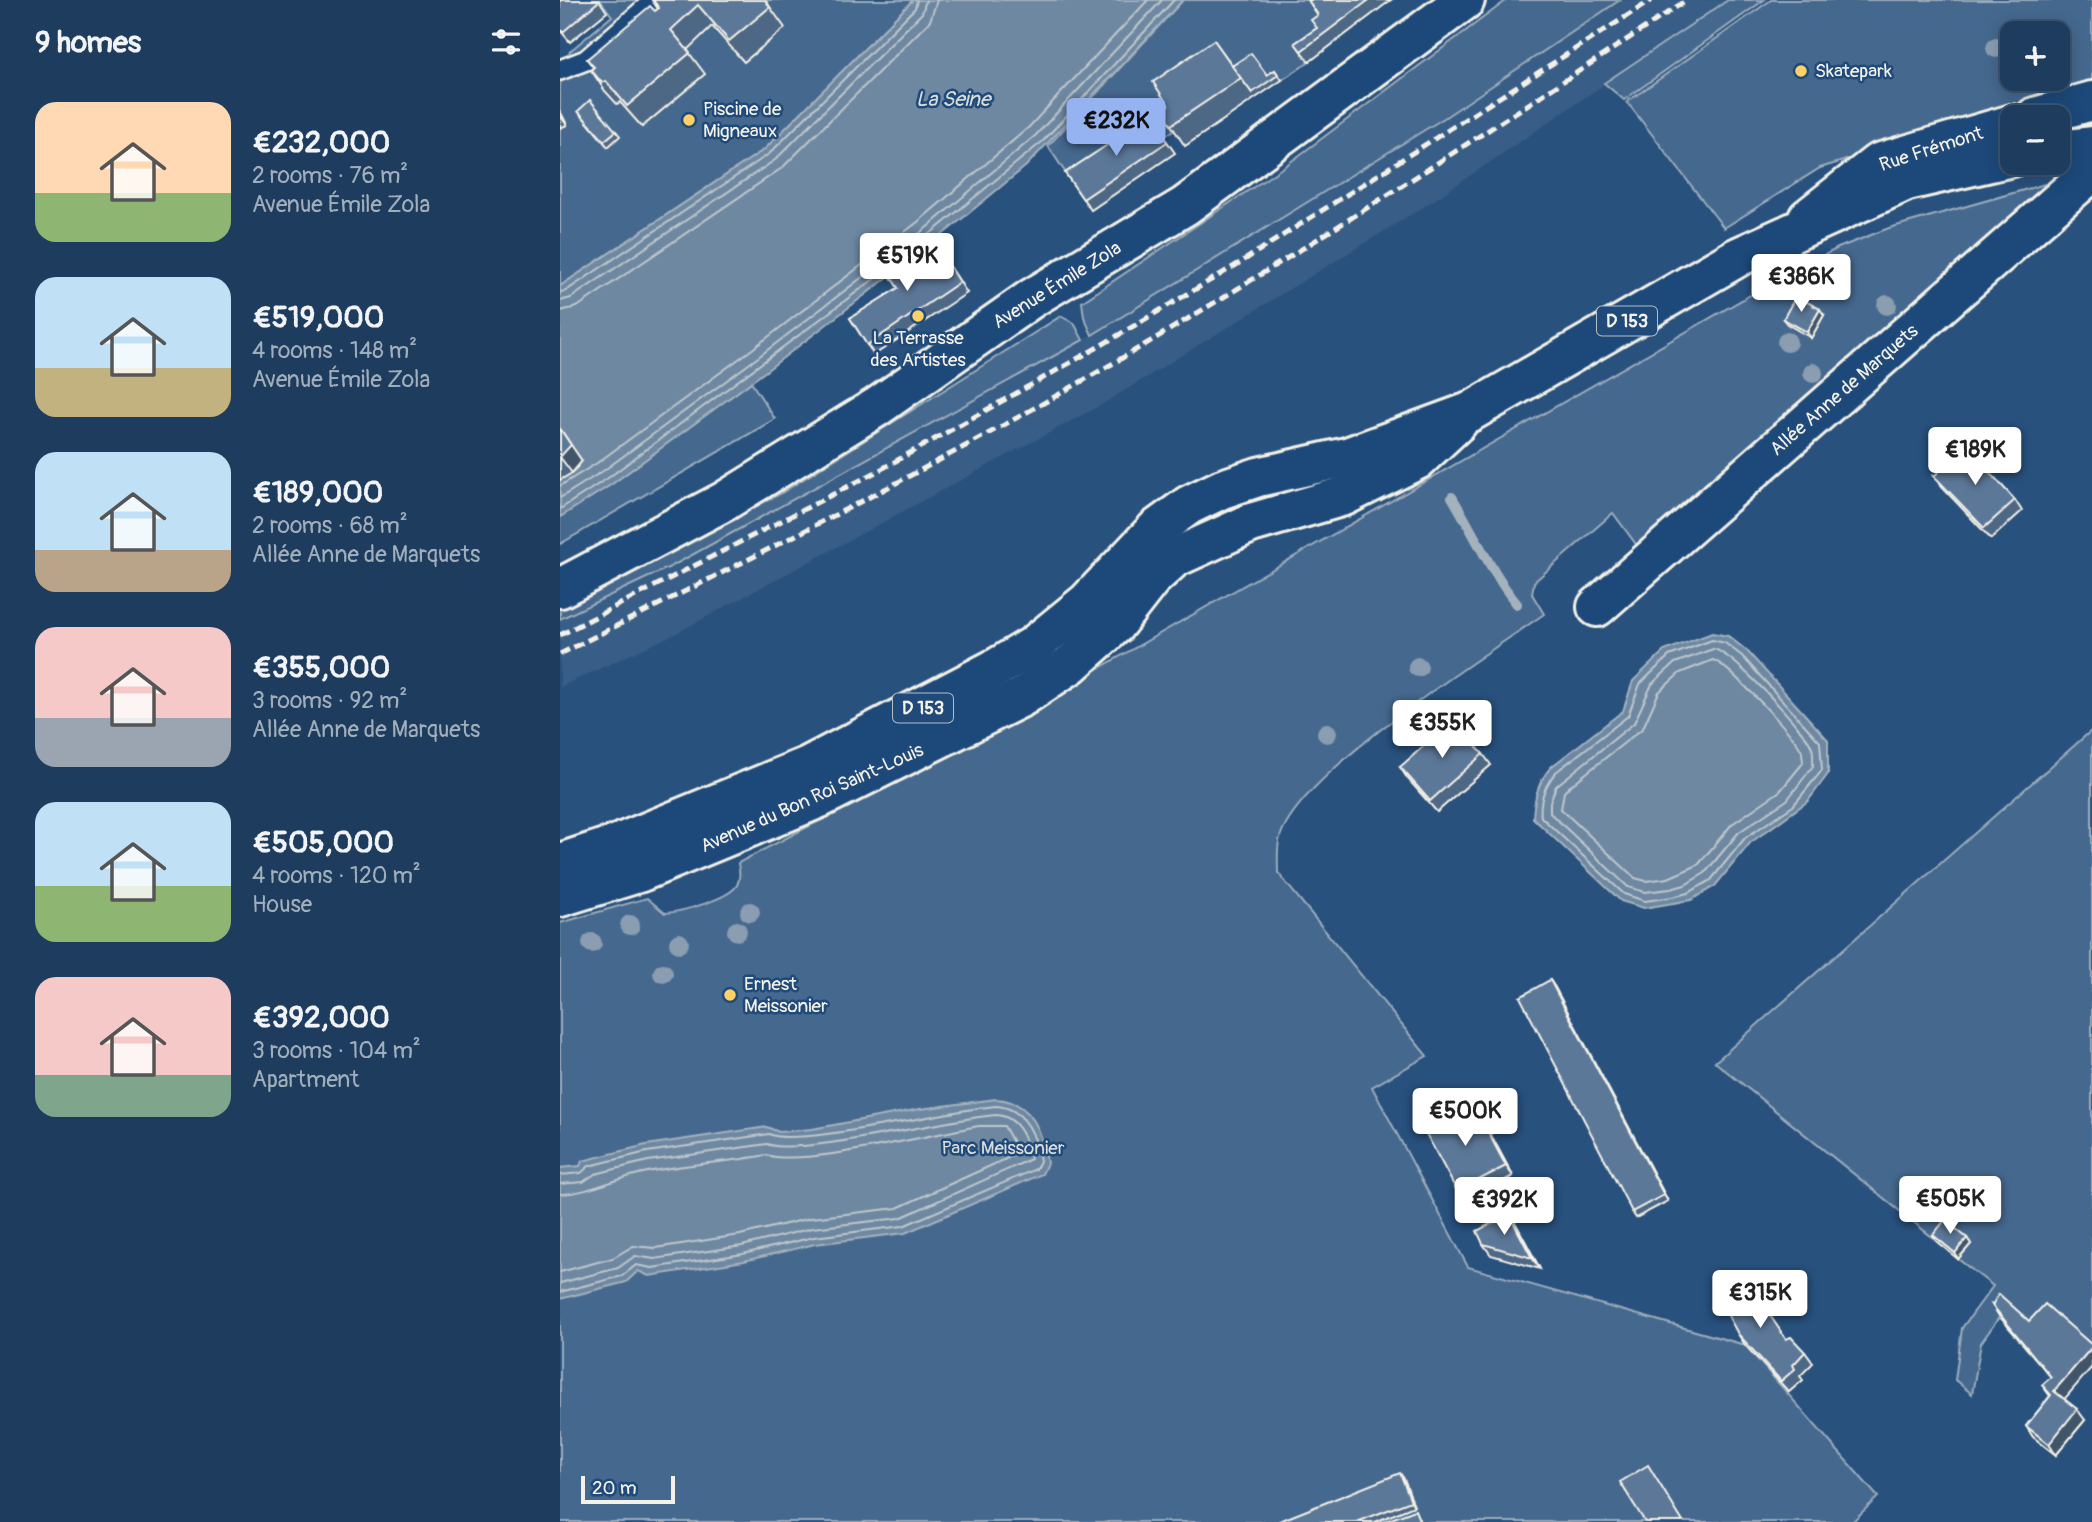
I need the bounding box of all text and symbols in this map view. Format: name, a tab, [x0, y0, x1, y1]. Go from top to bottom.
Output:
map controls	[2000, 21, 2070, 175]
button: +	[2000, 21, 2070, 91]
icon: filters	[487, 23, 525, 61]
text: 9 homes	[35, 24, 141, 61]
place label: Skatepark	[1815, 59, 1892, 83]
marker: Skatepark	[1793, 63, 1809, 79]
water label: La Seine	[916, 86, 993, 113]
place label: Piscine de Migneaux	[703, 97, 782, 143]
pin: €232K	[1067, 99, 1165, 158]
button: −	[2000, 105, 2070, 175]
text: €232K	[1083, 106, 1149, 135]
marker: Piscine de Migneaux	[681, 112, 697, 128]
street label: Rue Frémont	[1876, 121, 1986, 177]
text: €232,000	[252, 124, 390, 161]
icon: home	[91, 130, 175, 214]
text: 2 rooms · 76 m²	[252, 161, 408, 190]
text: Avenue Émile Zola	[252, 190, 430, 219]
pin: €519K	[858, 233, 956, 293]
street label: Avenue Émile Zola	[988, 236, 1126, 334]
text: €519K	[876, 241, 938, 270]
pin: €386K	[1752, 254, 1850, 314]
text: €386K	[1768, 262, 1834, 291]
text: €519,000	[252, 299, 384, 336]
icon: home	[91, 305, 175, 389]
road number: D 153	[1597, 306, 1657, 335]
marker: La Terrasse des Artistes	[910, 308, 926, 324]
street label: Allée Anne de Marquets	[1765, 319, 1923, 461]
place label: La Terrasse des Artistes	[870, 326, 966, 372]
text: 4 rooms · 148 m²	[252, 336, 417, 365]
text: Avenue Émile Zola	[252, 365, 430, 394]
pin: €189K	[1926, 428, 2024, 487]
text: €189K	[1944, 435, 2006, 464]
text: €189,000	[252, 474, 383, 511]
icon: home	[91, 480, 175, 564]
text: 2 rooms · 68 m²	[252, 511, 408, 540]
text: Allée Anne de Marquets	[252, 540, 480, 569]
text: €355,000	[252, 649, 390, 686]
icon: home	[91, 655, 175, 739]
text: 3 rooms · 92 m²	[252, 686, 407, 715]
road number: D 153	[893, 694, 953, 722]
pin: €355K	[1393, 700, 1491, 760]
text: €355K	[1409, 708, 1475, 737]
text: Allée Anne de Marquets	[252, 715, 480, 744]
street label: Avenue du Bon Roi Saint-Louis	[697, 738, 928, 858]
text: €505,000	[252, 824, 394, 861]
icon: home	[91, 830, 175, 914]
text: 4 rooms · 120 m²	[252, 861, 421, 890]
text: House	[252, 890, 312, 919]
place label: Ernest Meissonier	[744, 972, 828, 1018]
marker: Ernest Meissonier	[722, 987, 738, 1003]
text: €392,000	[252, 999, 390, 1036]
icon: home	[91, 1005, 175, 1089]
text: 3 rooms · 104 m²	[252, 1036, 421, 1065]
text: Apartment	[252, 1065, 359, 1094]
pin: €500K	[1416, 1088, 1514, 1148]
text: €500K	[1429, 1096, 1501, 1125]
park label: Parc Meissonier	[942, 1136, 1065, 1160]
pin: €505K	[1901, 1176, 1999, 1236]
pin: €392K	[1455, 1178, 1553, 1237]
text: €505K	[1915, 1184, 1985, 1213]
text: €392K	[1471, 1185, 1537, 1214]
pin: €315K	[1711, 1270, 1809, 1330]
text: €315K	[1728, 1278, 1792, 1307]
scale bar	[581, 1473, 676, 1505]
text: 20 m	[592, 1476, 637, 1500]

